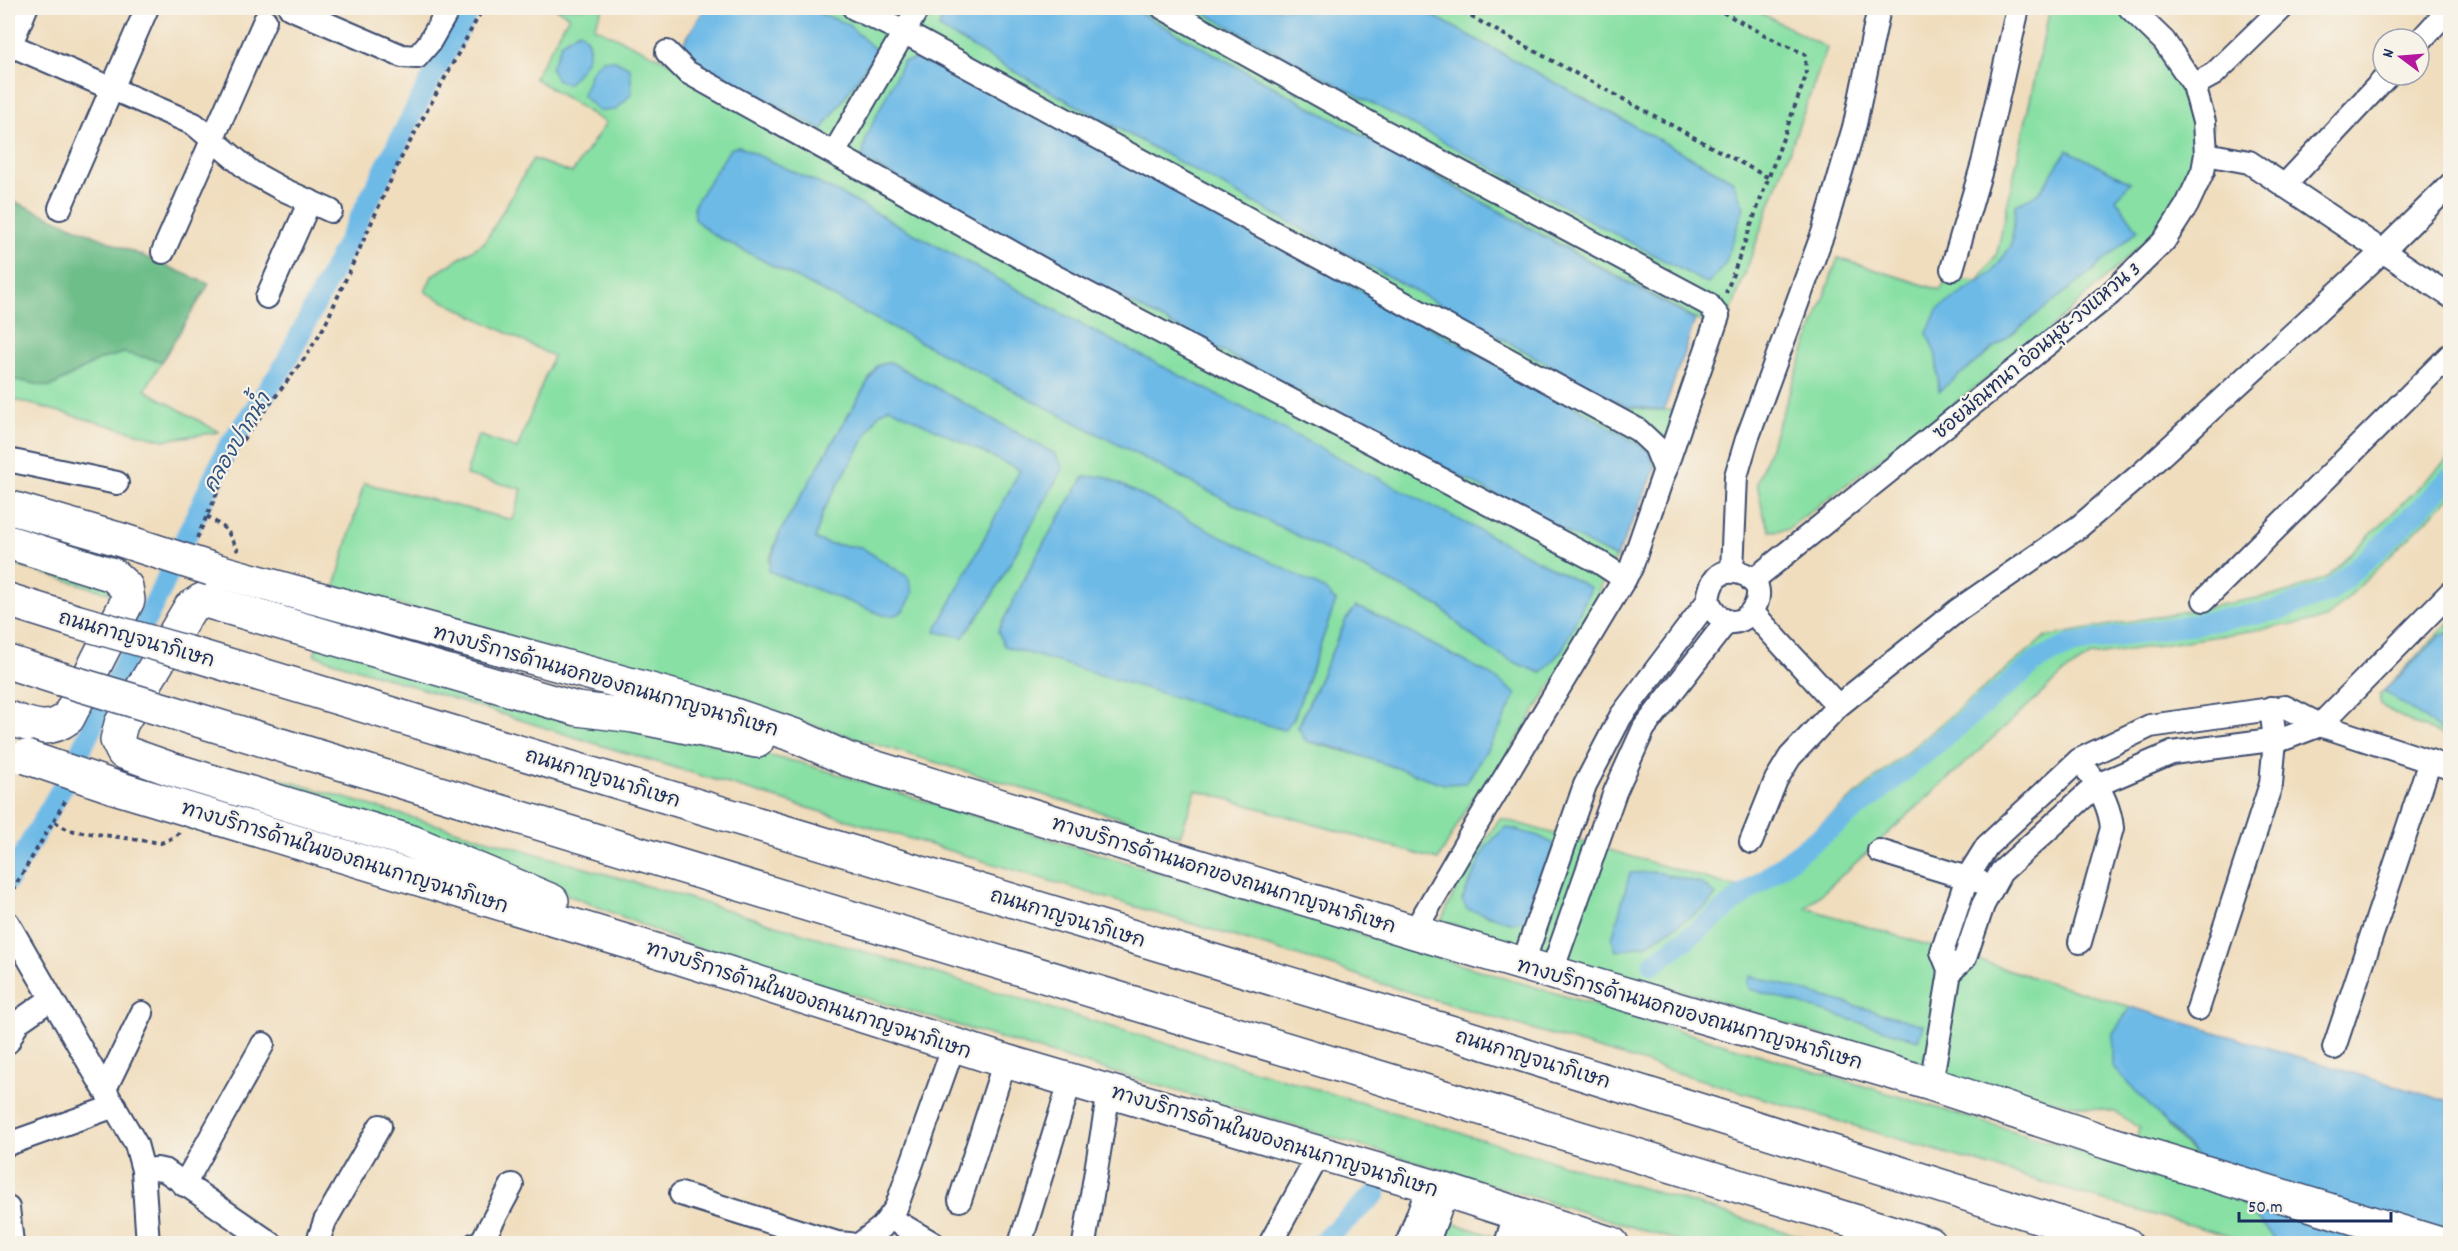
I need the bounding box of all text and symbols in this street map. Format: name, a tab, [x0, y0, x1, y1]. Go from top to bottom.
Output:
north arrow	[2371, 27, 2431, 87]
text: N	[2377, 46, 2401, 61]
street label: ซอยมัณฑนา อ่อนนุช-วงแหวน 3	[1927, 255, 2148, 448]
water label: คลองปากน้ำ	[190, 382, 281, 499]
street label: ถนนกาญจนาภิเษก	[55, 604, 218, 677]
street label: ทางบริการด้านนอกของถนนกาญจนาภิเษก	[429, 618, 782, 746]
street label: ถนนกาญจนาภิเษก	[521, 742, 684, 817]
street label: ทางบริการด้านในของถนนกาญจนาภิเษก	[177, 794, 512, 922]
street label: ทางบริการด้านนอกของถนนกาญจนาภิเษก	[1049, 810, 1399, 938]
street label: ถนนกาญจนาภิเษก	[987, 882, 1149, 952]
street label: ทางบริการด้านในของถนนกาญจนาภิเษก	[642, 934, 975, 1068]
street label: ทางบริการด้านนอกของถนนกาญจนาภิเษก	[1514, 952, 1866, 1074]
street label: ถนนกาญจนาภิเษก	[1452, 1023, 1614, 1093]
street label: ทางบริการด้านในของถนนกาญจนาภิเษก	[1107, 1078, 1442, 1206]
scale bar	[2239, 1185, 2390, 1223]
text: 50 m	[2248, 1196, 2283, 1221]

